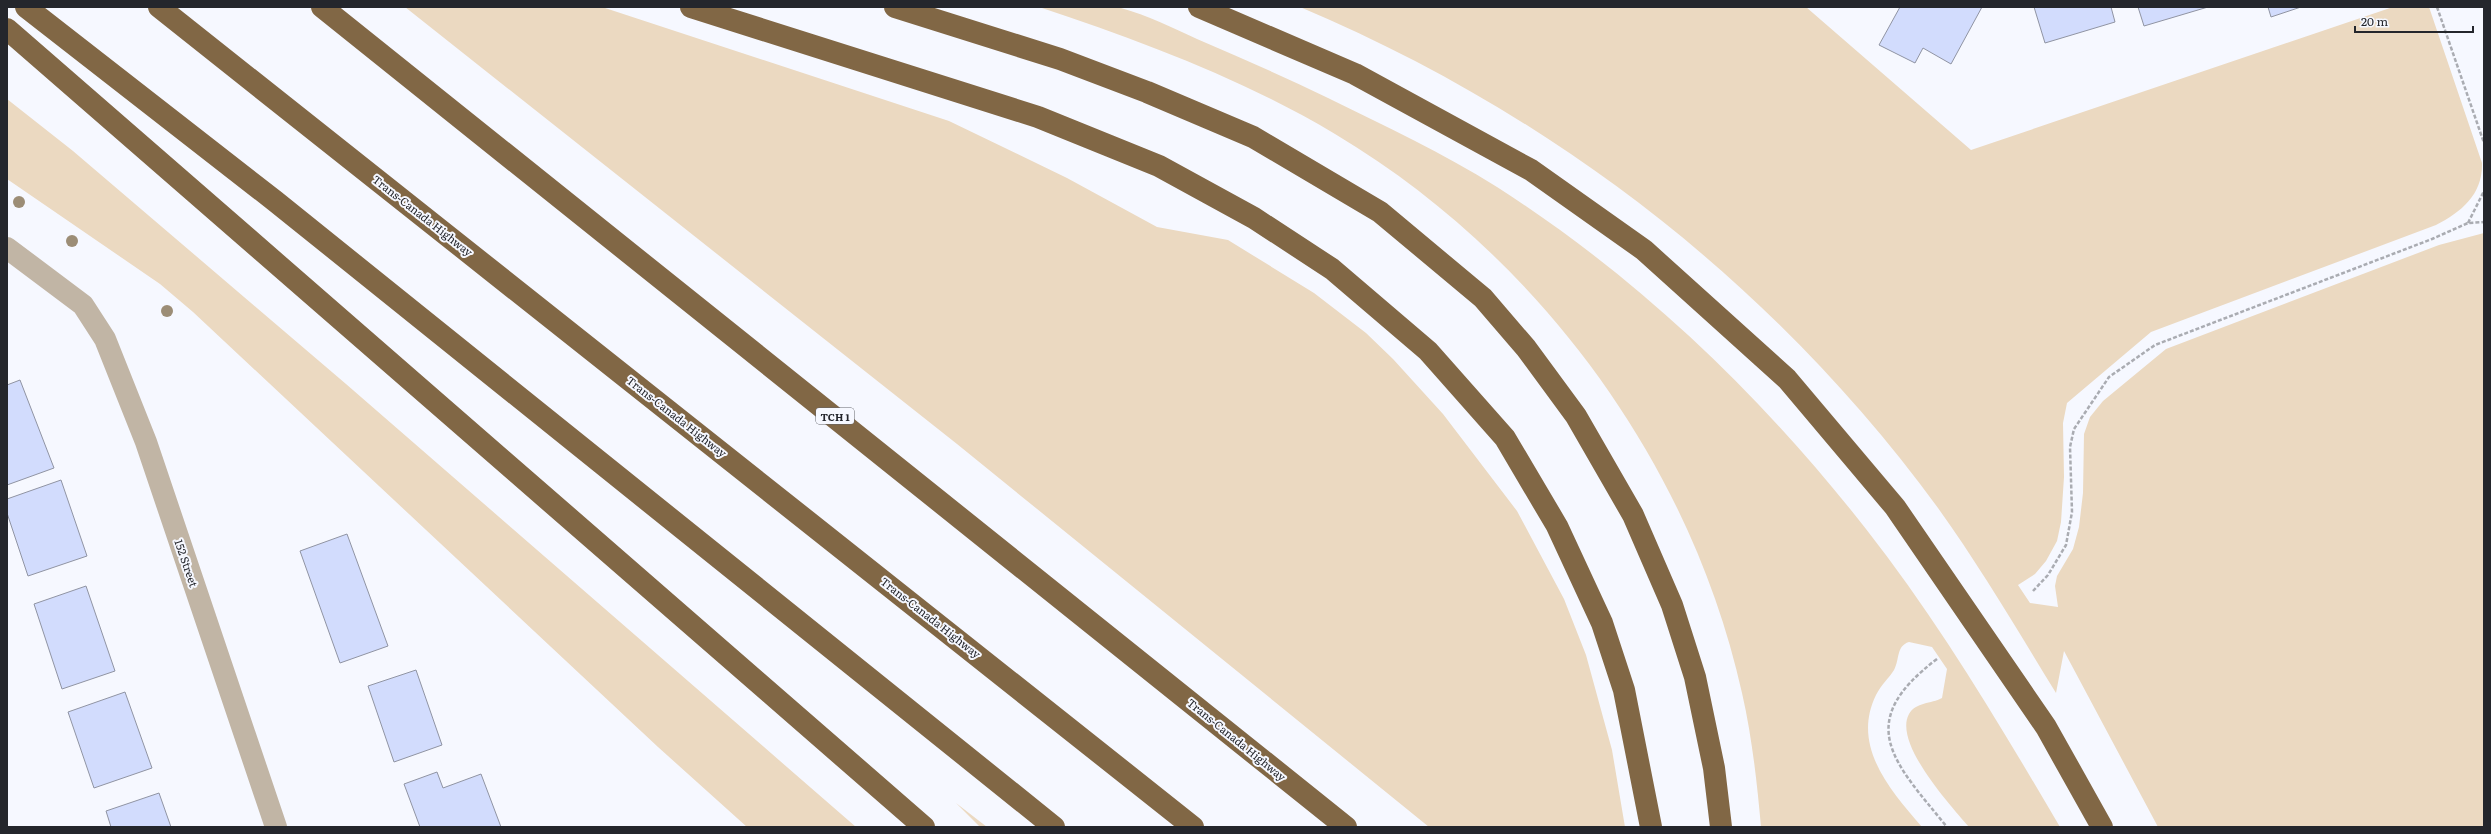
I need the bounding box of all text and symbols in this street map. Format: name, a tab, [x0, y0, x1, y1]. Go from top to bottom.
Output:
scale bar	[2355, 8, 2473, 34]
text: 20 m	[2361, 12, 2388, 30]
street label: Trans-Canada Highway	[370, 171, 477, 260]
street label: Trans-Canada Highway	[624, 372, 731, 461]
road number: TCH 1	[816, 408, 854, 424]
street label: 152 Street	[171, 537, 203, 589]
street label: Trans-Canada Highway	[878, 573, 985, 662]
street label: Trans-Canada Highway	[1184, 694, 1290, 784]

